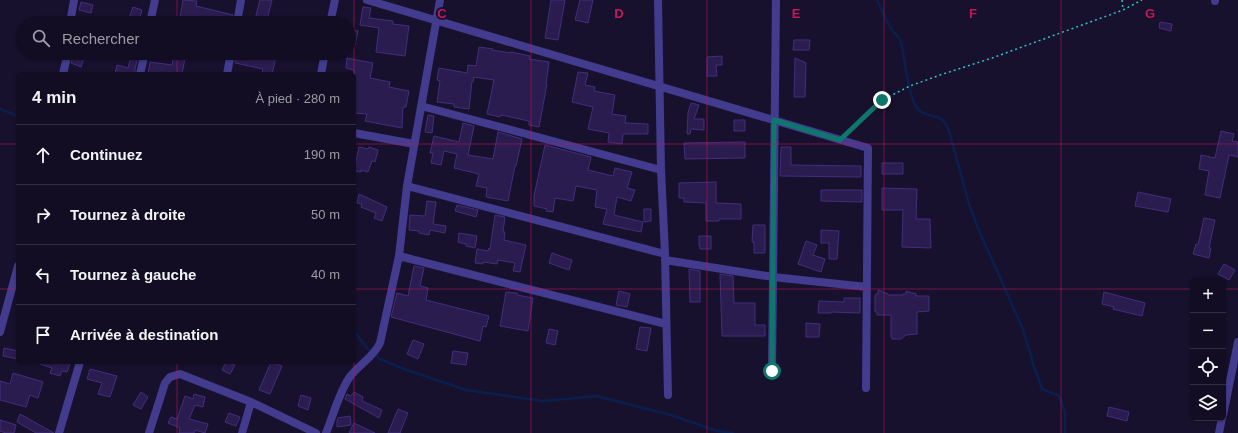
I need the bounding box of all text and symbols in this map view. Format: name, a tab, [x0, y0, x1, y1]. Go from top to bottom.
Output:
text: C	[437, 6, 447, 21]
text: D	[614, 6, 624, 21]
text: E	[792, 6, 801, 21]
text: F	[969, 6, 977, 21]
text: G	[1145, 6, 1155, 21]
search box	[16, 16, 356, 60]
icon: search	[30, 27, 52, 49]
text: Rechercher	[62, 30, 140, 47]
text: 4 min	[32, 88, 76, 107]
text: À pied · 280 m	[255, 91, 340, 106]
route end	[873, 91, 891, 109]
icon: ahead	[32, 144, 54, 166]
text: Continuez	[70, 146, 143, 163]
text: 190 m	[304, 147, 340, 162]
icon: right	[32, 204, 54, 226]
text: Tournez à droite	[70, 206, 186, 223]
text: 50 m	[311, 207, 340, 222]
icon: left	[32, 264, 54, 286]
text: Tournez à gauche	[70, 266, 196, 283]
text: 40 m	[311, 267, 340, 282]
map controls	[1190, 277, 1226, 421]
button: +	[1190, 277, 1226, 313]
button: −	[1190, 313, 1226, 349]
icon: arrive	[32, 324, 54, 346]
text: Arrivée à destination	[70, 326, 218, 343]
button: locate	[1190, 349, 1226, 385]
route start	[763, 362, 781, 380]
button: layers	[1190, 385, 1226, 421]

